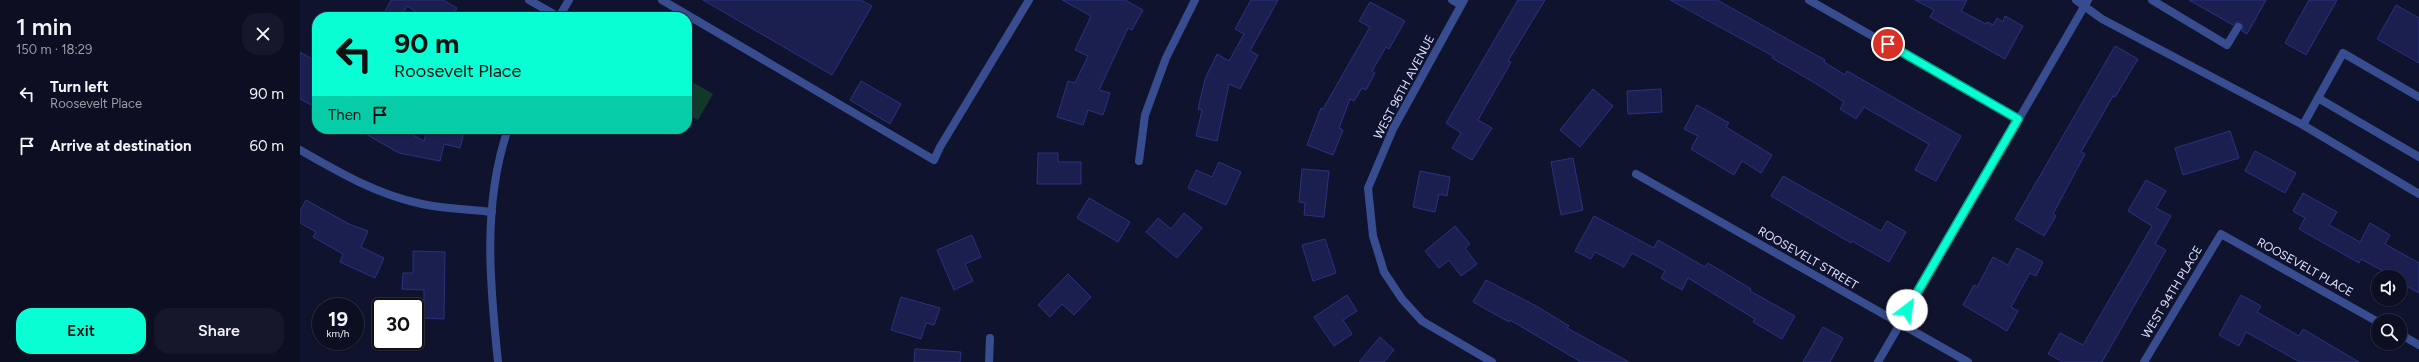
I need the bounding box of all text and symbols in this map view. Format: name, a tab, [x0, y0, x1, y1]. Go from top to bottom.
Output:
text: 1 min	[16, 12, 72, 41]
button: close	[242, 13, 284, 55]
text: 90 m	[394, 26, 459, 60]
pin	[1871, 27, 1905, 61]
icon: left	[328, 28, 380, 80]
street label: WEST 96TH AVENUE	[1371, 33, 1437, 141]
icon: arrive	[1877, 33, 1899, 55]
text: 150 m · 18:29	[16, 42, 92, 57]
text: Roosevelt Place	[394, 60, 521, 82]
text: Turn left	[50, 78, 108, 96]
icon: left	[16, 83, 38, 105]
text: 90 m	[249, 85, 284, 103]
text: Roosevelt Place	[50, 96, 142, 111]
icon: arrive	[369, 104, 391, 126]
text: Then	[328, 106, 361, 124]
icon: arrive	[16, 135, 38, 157]
text: Arrive at destination	[50, 137, 191, 155]
text: 60 m	[249, 137, 284, 155]
street label: ROOSEVELT STREET	[1755, 224, 1861, 293]
street label: ROOSEVELT PLACE	[2254, 235, 2356, 299]
street label: WEST 94TH PLACE	[2139, 243, 2205, 341]
map controls	[2371, 270, 2407, 350]
button: sound	[2371, 270, 2407, 306]
position arrow	[1886, 289, 1928, 331]
speed limit sign: 30	[372, 298, 424, 350]
text: 19	[328, 307, 348, 331]
button: Exit	[16, 308, 146, 354]
button: Share	[154, 308, 284, 354]
button: search	[2371, 314, 2407, 350]
text: km/h	[327, 327, 349, 340]

